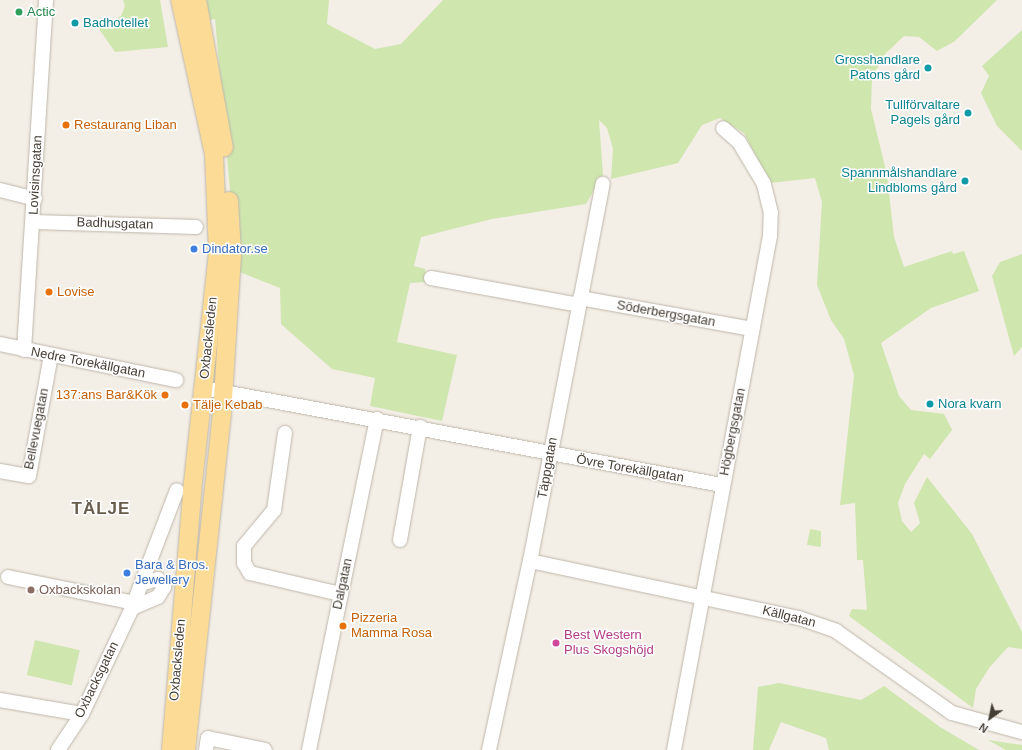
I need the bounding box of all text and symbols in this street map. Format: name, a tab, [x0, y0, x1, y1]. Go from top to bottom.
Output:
place label: Actic	[27, 4, 55, 20]
marker: Actic	[14, 7, 24, 17]
place label: Badhotellet	[83, 15, 148, 31]
marker: Badhotellet	[70, 18, 80, 28]
place label: Grosshandlare Patons gård	[835, 53, 920, 84]
marker: Grosshandlare Patons gård	[923, 63, 933, 73]
place label: Tullförvaltare Pagels gård	[885, 98, 960, 129]
marker: Tullförvaltare Pagels gård	[963, 108, 973, 118]
place label: Restaurang Liban	[74, 117, 177, 133]
marker: Restaurang Liban	[61, 120, 71, 130]
street label: Lovisinsgatan	[26, 135, 46, 215]
place label: Spannmålshandlare Lindbloms gård	[841, 166, 957, 197]
marker: Spannmålshandlare Lindbloms gård	[960, 176, 970, 186]
street label: Badhusgatan	[76, 215, 154, 233]
place label: Dindator.se	[202, 241, 268, 257]
marker: Dindator.se	[189, 244, 199, 254]
place label: Lovise	[57, 284, 95, 300]
marker: Lovise	[44, 287, 54, 297]
street label: Oxbacksleden	[197, 296, 221, 380]
street label: Söderbergsgatan	[616, 298, 716, 330]
street label: Nedre Torekällgatan	[29, 344, 147, 382]
street label: Bellevuegatan	[21, 387, 53, 471]
place label: 137:ans Bar&Kök	[56, 387, 157, 403]
street label: Högbergsgatan	[717, 387, 749, 477]
marker: 137:ans Bar&Kök	[160, 390, 170, 400]
place label: Nora kvarn	[938, 396, 1002, 412]
place label: Tälje Kebab	[193, 397, 262, 413]
marker: Nora kvarn	[925, 399, 935, 409]
marker: Tälje Kebab	[180, 400, 190, 410]
street label: Täppgatan	[535, 436, 561, 500]
street label: Övre Torekällgatan	[575, 452, 685, 486]
district label: TÄLJE	[72, 499, 130, 519]
street label: Dalgatan	[330, 557, 356, 611]
place label: Bara & Bros. Jewellery	[135, 558, 209, 589]
marker: Bara & Bros. Jewellery	[122, 568, 132, 578]
place label: Oxbackskolan	[39, 582, 121, 598]
marker: Oxbackskolan	[26, 585, 36, 595]
street label: Källgatan	[761, 603, 817, 631]
place label: Pizzeria Mamma Rosa	[351, 611, 432, 642]
street label: Oxbacksleden	[167, 618, 189, 702]
marker: Pizzeria Mamma Rosa	[338, 621, 348, 631]
place label: Best Western Plus Skogshöjd	[564, 628, 654, 659]
marker: Best Western Plus Skogshöjd	[551, 638, 561, 648]
street label: Oxbacksgatan	[72, 639, 122, 721]
north arrow	[970, 698, 1010, 738]
text: N	[977, 721, 990, 735]

